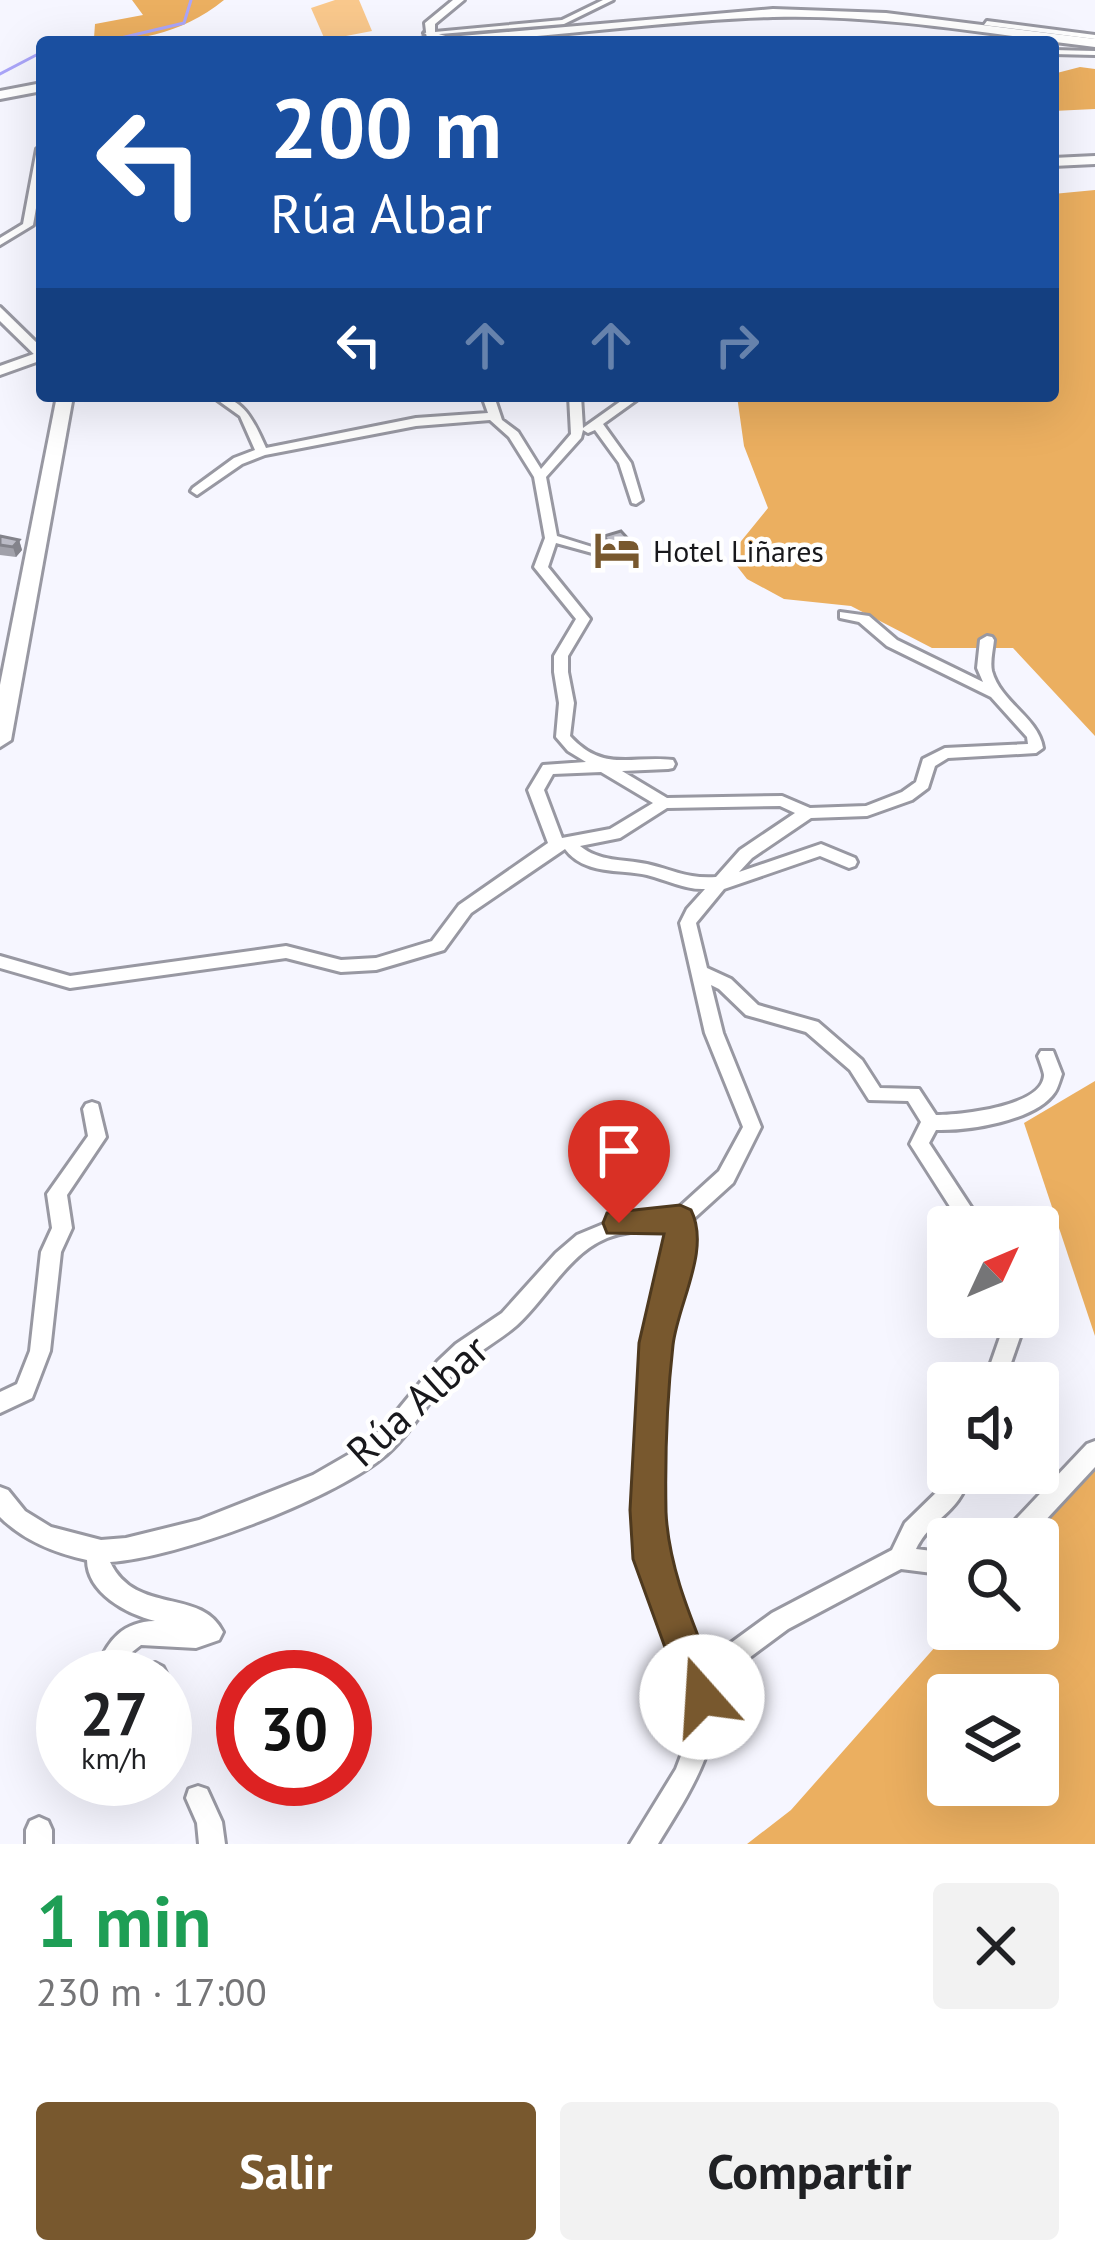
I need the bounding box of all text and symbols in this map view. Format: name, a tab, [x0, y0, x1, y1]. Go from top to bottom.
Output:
text: 200 m	[270, 72, 502, 181]
icon: left	[72, 84, 228, 240]
text: Rúa Albar	[270, 178, 492, 248]
icon: left	[326, 312, 392, 378]
icon: ahead	[452, 312, 518, 378]
icon: ahead	[578, 312, 644, 378]
icon: right	[704, 312, 770, 378]
hotel icon: Hotel Liñares	[592, 525, 642, 575]
place label: Hotel Liñares	[653, 531, 824, 570]
pin	[568, 1100, 670, 1223]
icon: arrive	[586, 1118, 652, 1184]
north arrow	[927, 1206, 1059, 1338]
map controls	[927, 1206, 1059, 1806]
street label: Rúa Albar	[334, 1322, 500, 1478]
button: sound	[927, 1362, 1059, 1494]
button: search	[927, 1518, 1059, 1650]
position arrow	[639, 1634, 765, 1760]
speed limit sign: 30	[216, 1650, 372, 1806]
text: 27	[80, 1674, 148, 1752]
button: layers	[927, 1674, 1059, 1806]
text: km/h	[81, 1738, 147, 1777]
text: 1 min	[36, 1874, 212, 1967]
button: close	[933, 1883, 1059, 2009]
text: 230 m · 17:00	[36, 1966, 267, 2017]
button: Salir	[36, 2102, 536, 2240]
button: Compartir	[560, 2102, 1059, 2240]

